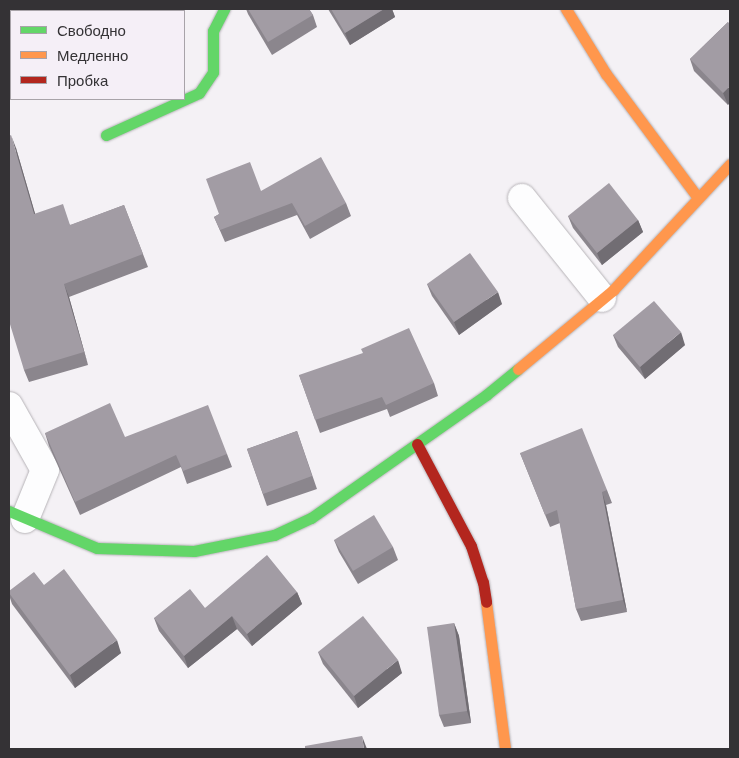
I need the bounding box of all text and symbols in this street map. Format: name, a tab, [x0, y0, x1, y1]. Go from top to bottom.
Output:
legend	[10, 10, 185, 100]
text: Свободно	[57, 21, 126, 39]
text: Медленно	[57, 46, 128, 64]
text: Пробка	[57, 71, 108, 89]

